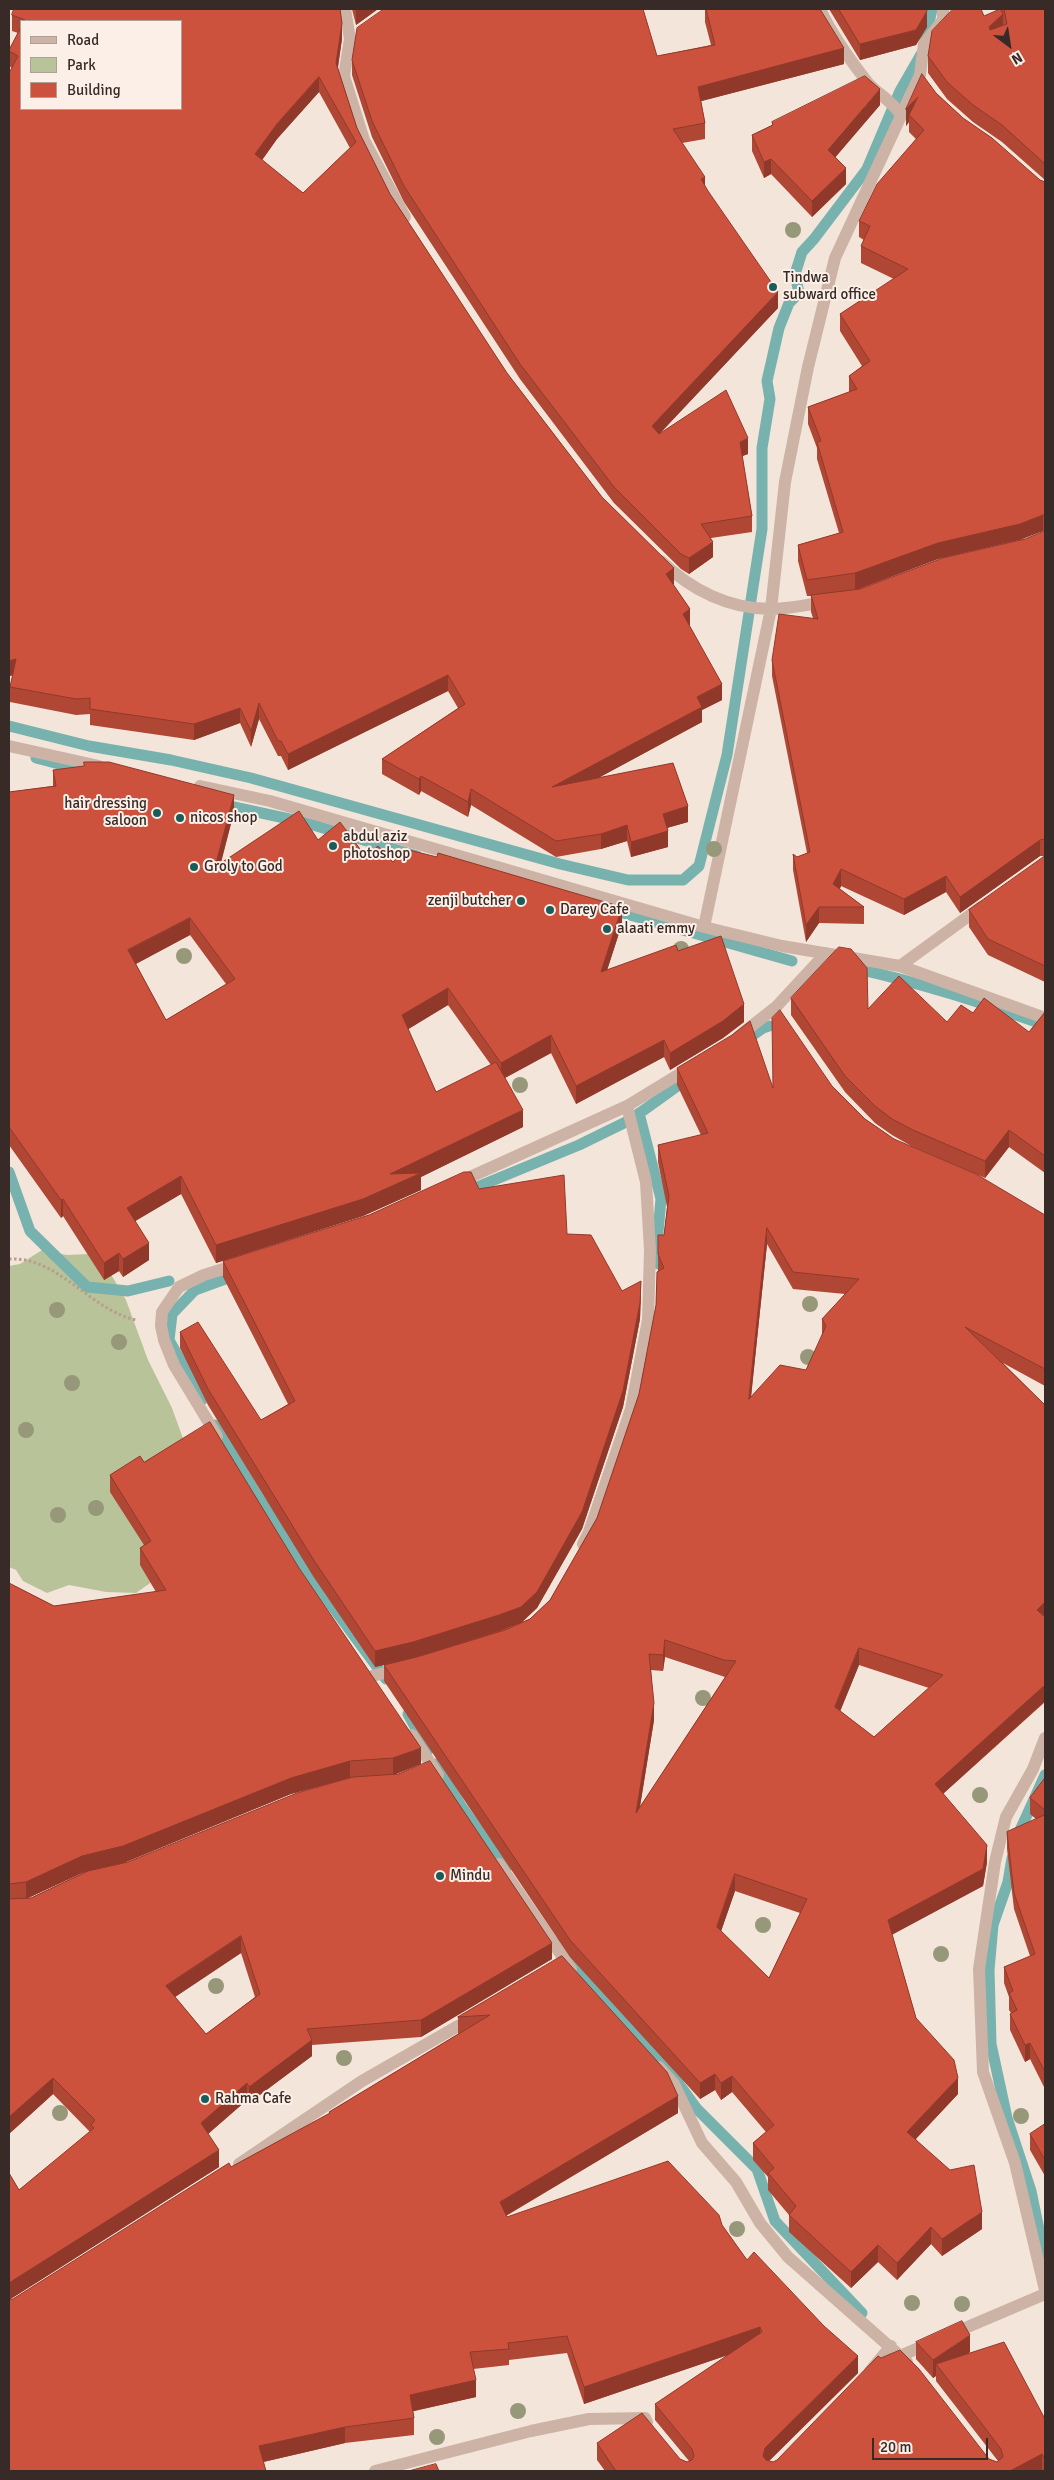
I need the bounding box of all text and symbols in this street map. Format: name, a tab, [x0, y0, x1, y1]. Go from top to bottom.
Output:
legend	[20, 20, 182, 110]
north arrow	[984, 20, 1034, 70]
text: Road	[67, 31, 99, 49]
text: N	[1008, 48, 1026, 68]
text: Park	[67, 56, 96, 74]
text: Building	[67, 81, 121, 99]
place label: Tindwa subward office	[783, 269, 876, 304]
marker: Tindwa subward office	[767, 281, 779, 293]
place label: hair dressing saloon	[64, 795, 147, 830]
marker: hair dressing saloon	[151, 807, 163, 819]
place label: nicos shop	[190, 809, 257, 827]
marker: nicos shop	[174, 812, 186, 824]
place label: abdul aziz photoshop	[343, 828, 410, 863]
marker: abdul aziz photoshop	[327, 840, 339, 852]
place label: Groly to God	[204, 858, 283, 876]
marker: Groly to God	[188, 861, 200, 873]
place label: zenji butcher	[428, 892, 511, 910]
marker: zenji butcher	[515, 895, 527, 907]
place label: Darey Cafe	[560, 901, 629, 919]
marker: Darey Cafe	[544, 904, 556, 916]
place label: alaati emmy	[617, 920, 695, 938]
marker: alaati emmy	[601, 923, 613, 935]
place label: Mindu	[450, 1867, 491, 1885]
marker: Mindu	[434, 1870, 446, 1882]
place label: Rahma Cafe	[215, 2090, 291, 2108]
marker: Rahma Cafe	[199, 2093, 211, 2105]
scale bar	[874, 2428, 990, 2460]
text: 20 m	[880, 2438, 911, 2456]

